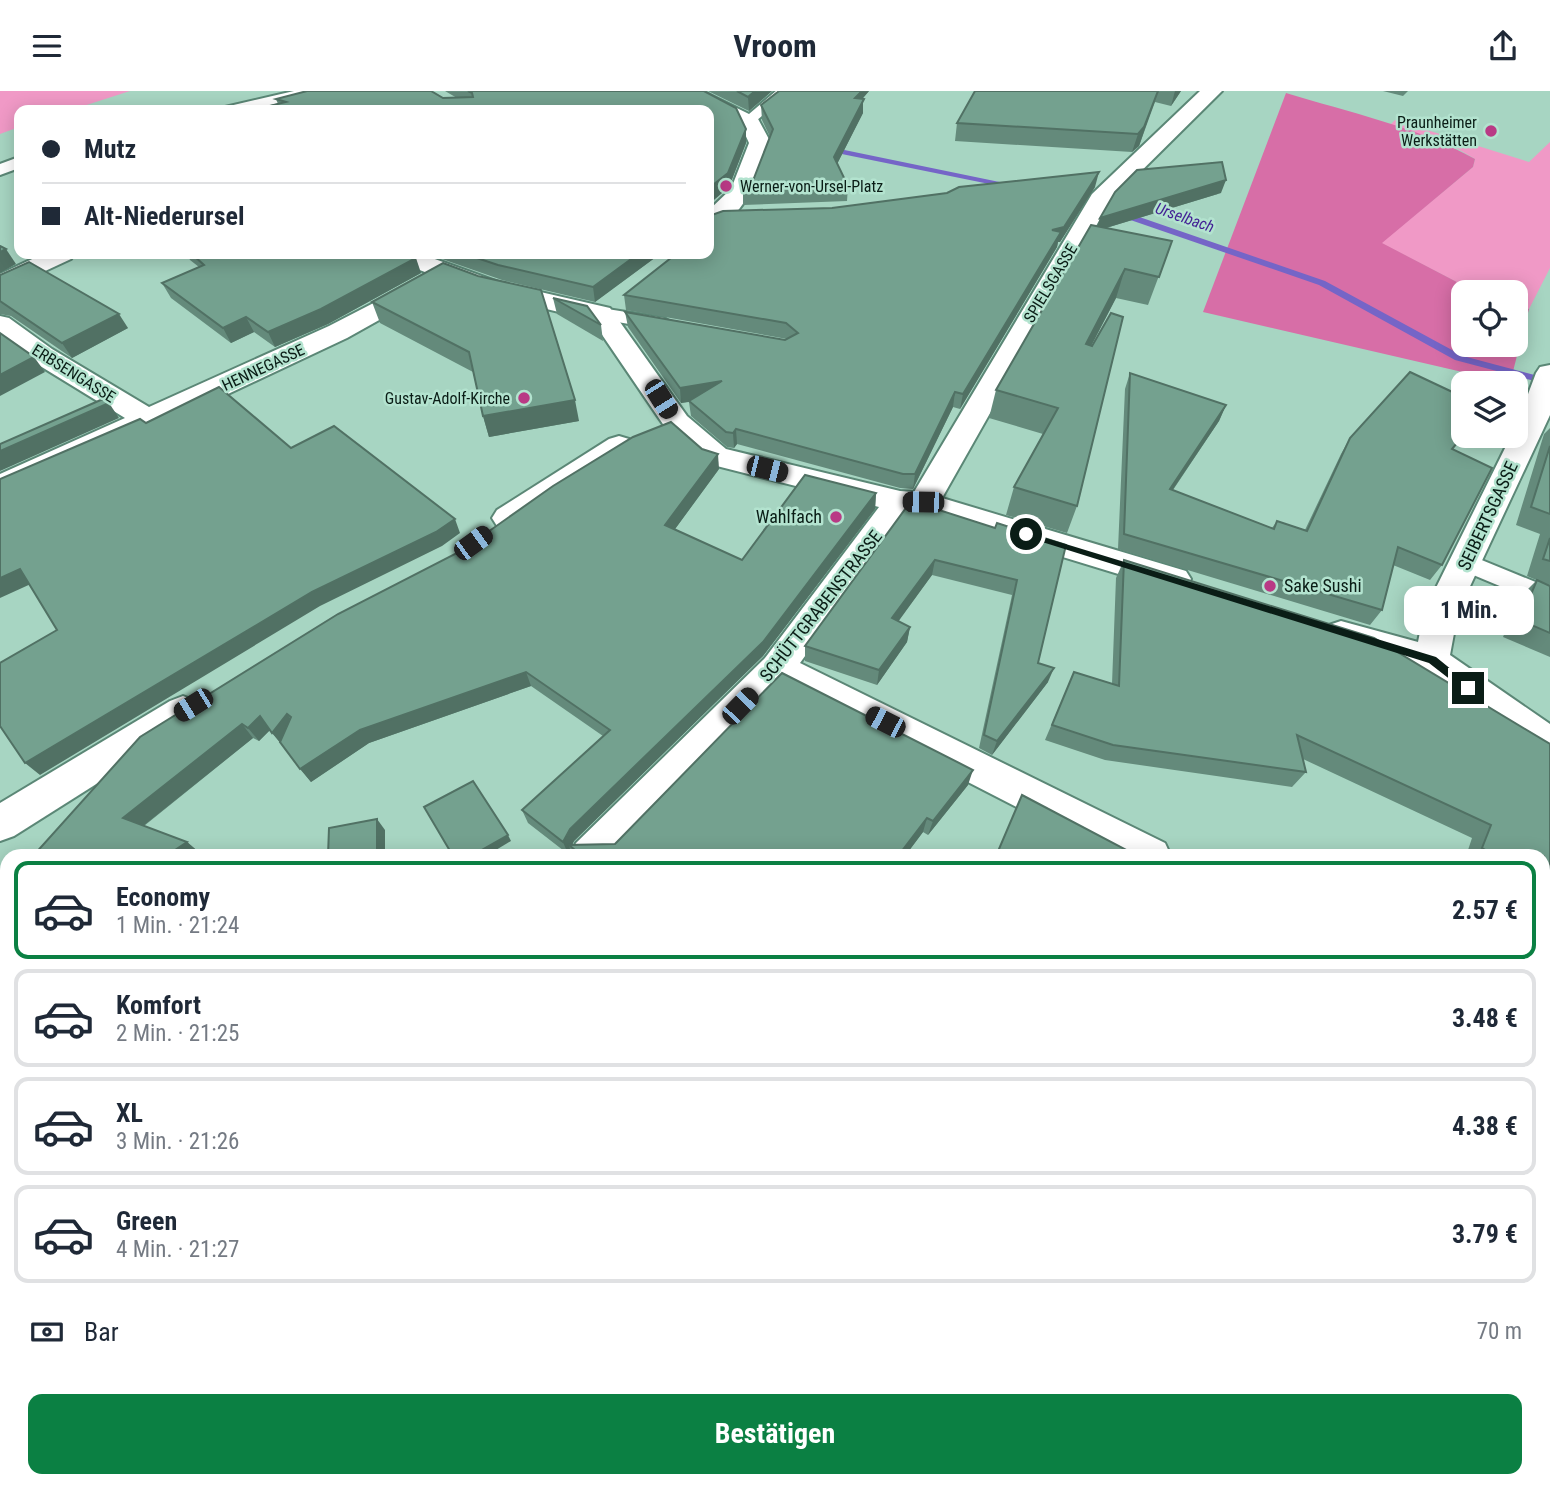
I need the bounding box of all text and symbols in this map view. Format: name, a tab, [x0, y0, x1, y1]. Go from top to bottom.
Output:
icon: menu	[28, 27, 66, 65]
text: Vroom	[733, 27, 817, 65]
icon: share	[1484, 27, 1522, 65]
place label: Praunheimer Werkstätten	[1397, 113, 1477, 150]
marker: Praunheimer Werkstätten	[1483, 123, 1499, 139]
text: Mutz	[84, 134, 136, 164]
place label: Werner-von-Ursel-Platz	[740, 177, 883, 196]
marker: Werner-von-Ursel-Platz	[718, 178, 734, 194]
water label: Urselbach	[1153, 199, 1217, 236]
text: Alt-Niederursel	[84, 201, 244, 231]
street label: SPIELSGASSE	[1020, 241, 1081, 326]
map controls	[1451, 280, 1528, 448]
button: locate	[1451, 280, 1528, 357]
street label: ERBSENGASSE	[29, 340, 119, 407]
street label: HENNEGASSE	[219, 340, 308, 395]
button: layers	[1451, 371, 1528, 448]
car	[641, 376, 682, 422]
place label: Gustav-Adolf-Kirche	[385, 389, 510, 408]
marker: Gustav-Adolf-Kirche	[516, 390, 532, 406]
car	[745, 454, 790, 484]
street label: SEIBERTSGASSE	[1453, 458, 1522, 574]
car	[902, 491, 945, 513]
place label: Wahlfach	[756, 506, 822, 527]
marker: Wahlfach	[828, 509, 844, 525]
route start	[1010, 518, 1042, 550]
car	[450, 522, 497, 564]
street label: SCHÜTTGRABENSTRASSE	[755, 526, 886, 686]
place label: Sake Sushi	[1284, 575, 1362, 596]
marker: Sake Sushi	[1262, 578, 1278, 594]
callout: 1 Min.	[1403, 587, 1533, 635]
text: 1 Min.	[1440, 597, 1498, 624]
route end	[1452, 672, 1484, 704]
car	[718, 684, 763, 728]
car	[170, 685, 217, 725]
car	[862, 703, 909, 741]
icon: car	[32, 879, 95, 942]
text: Economy	[116, 882, 210, 912]
text: 2.57 €	[1452, 895, 1518, 925]
text: 1 Min. · 21:24	[116, 912, 239, 939]
icon: car	[32, 987, 95, 1050]
text: Komfort	[116, 990, 201, 1020]
text: 3.48 €	[1452, 1003, 1518, 1033]
text: 2 Min. · 21:25	[116, 1020, 239, 1047]
icon: car	[32, 1095, 95, 1158]
text: XL	[116, 1098, 143, 1128]
text: 4.38 €	[1452, 1111, 1518, 1141]
text: 3 Min. · 21:26	[116, 1128, 239, 1155]
icon: car	[32, 1203, 95, 1266]
text: Green	[116, 1206, 177, 1236]
text: 3.79 €	[1452, 1219, 1518, 1249]
text: 4 Min. · 21:27	[116, 1236, 239, 1263]
icon: cash	[28, 1313, 66, 1351]
text: Bar	[84, 1317, 119, 1347]
text: 70 m	[1477, 1318, 1522, 1345]
button: Bestätigen	[28, 1394, 1522, 1474]

